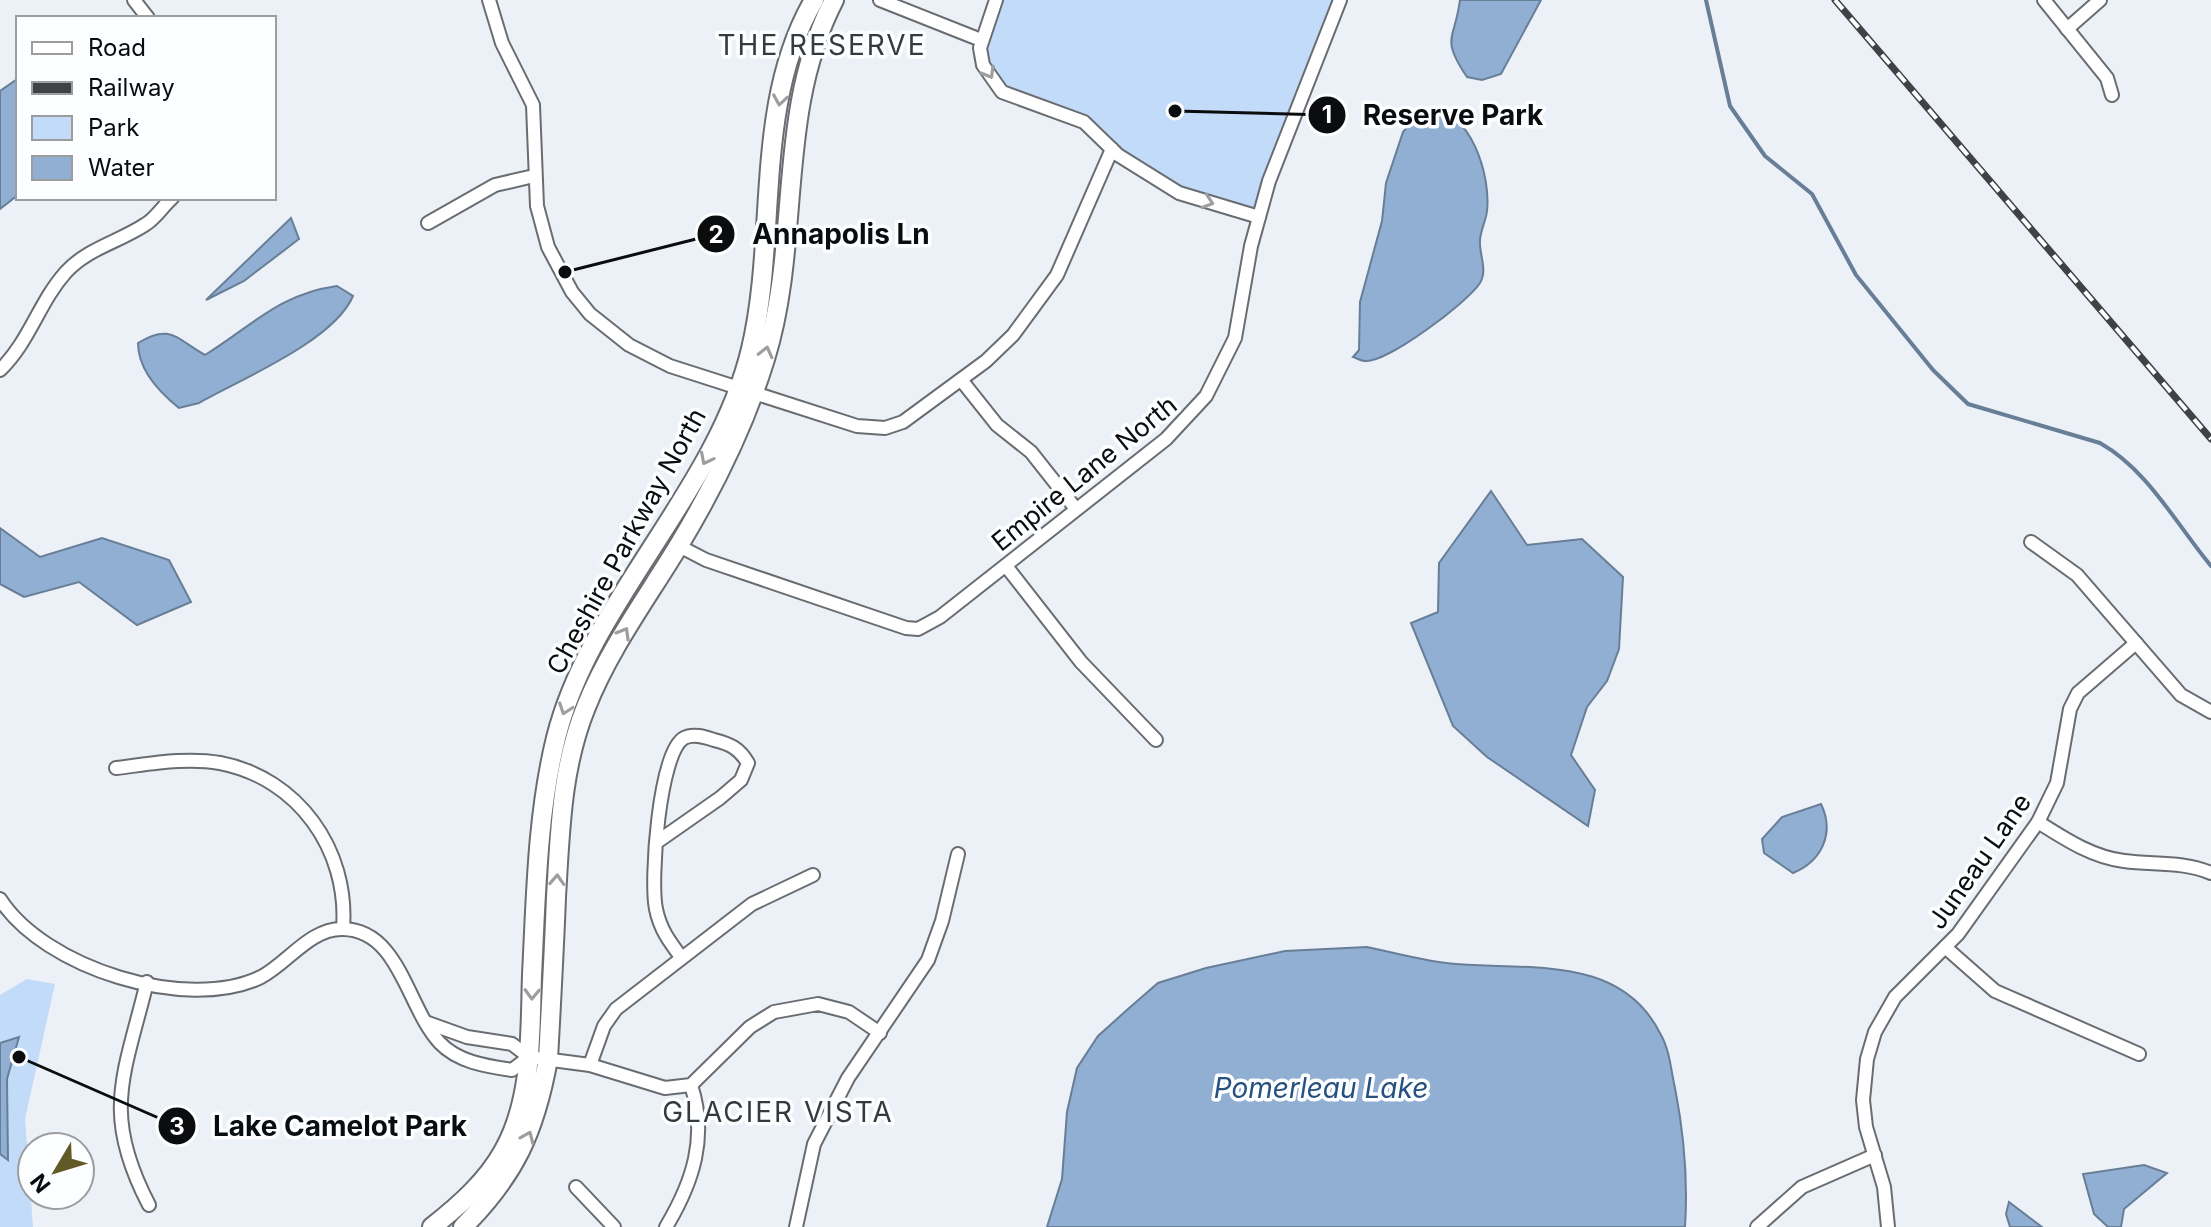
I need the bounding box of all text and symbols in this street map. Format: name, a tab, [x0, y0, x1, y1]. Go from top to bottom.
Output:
legend	[16, 16, 276, 200]
district label: THE RESERVE	[718, 28, 926, 62]
text: Road	[88, 33, 146, 62]
one-way arrow	[979, 64, 995, 79]
text: Railway	[88, 73, 175, 102]
callout: Reserve Park	[1307, 89, 1560, 141]
one-way arrow	[772, 93, 789, 106]
text: Reserve Park	[1363, 98, 1544, 132]
text: 1	[1322, 100, 1332, 129]
text: Park	[88, 113, 139, 142]
text: Water	[88, 153, 155, 182]
one-way arrow	[1200, 193, 1214, 209]
callout: Annapolis Ln	[696, 208, 945, 260]
text: Annapolis Ln	[752, 217, 930, 251]
text: 2	[708, 220, 724, 249]
one-way arrow	[757, 345, 774, 359]
street label: Empire Lane North	[985, 389, 1183, 557]
street label: Cheshire Parkway North	[540, 403, 712, 679]
one-way arrow	[700, 450, 716, 465]
one-way arrow	[614, 627, 630, 642]
one-way arrow	[559, 702, 575, 716]
street label: Juneau Lane	[1921, 787, 2037, 935]
one-way arrow	[549, 873, 566, 886]
one-way arrow	[523, 988, 540, 1001]
water label: Pomerleau Lake	[1214, 1071, 1428, 1105]
district label: GLACIER VISTA	[662, 1095, 894, 1129]
callout: Lake Camelot Park	[157, 1100, 483, 1152]
text: Lake Camelot Park	[213, 1109, 468, 1143]
text: 3	[169, 1112, 185, 1141]
one-way arrow	[518, 1130, 534, 1145]
north arrow	[16, 1131, 96, 1211]
text: N	[25, 1169, 56, 1198]

